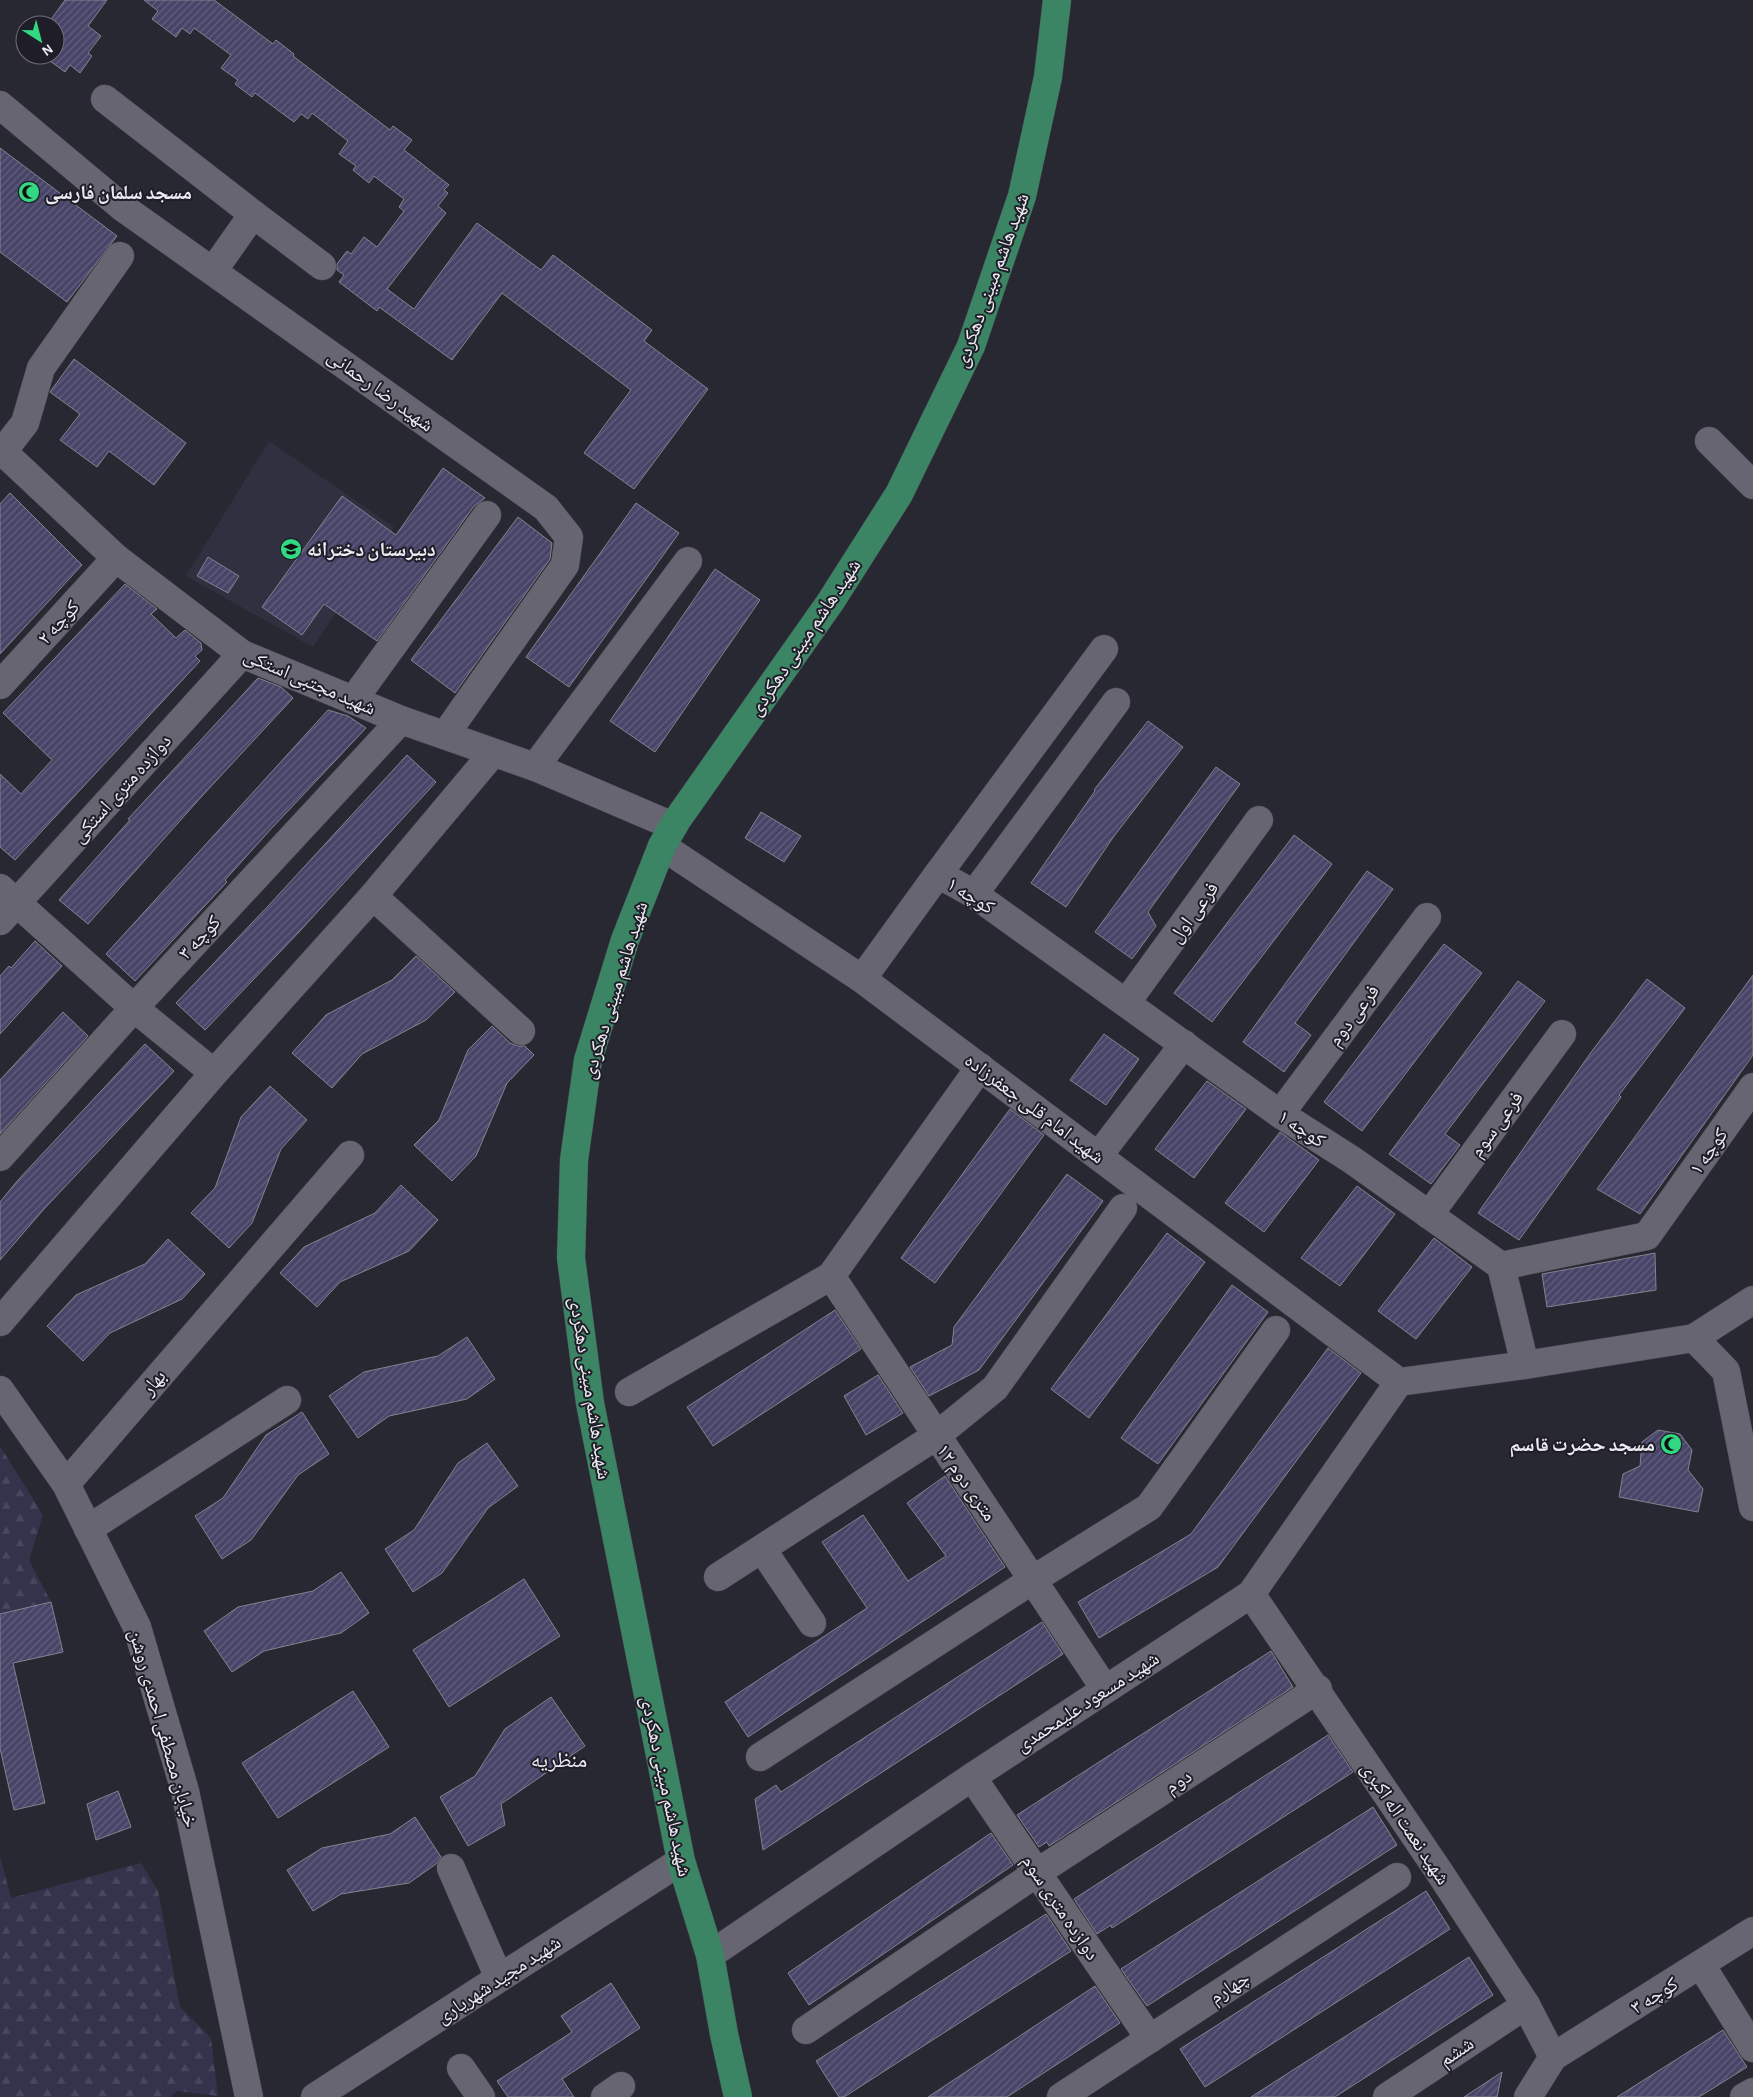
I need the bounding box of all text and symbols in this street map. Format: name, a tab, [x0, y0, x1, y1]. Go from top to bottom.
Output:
north arrow	[15, 15, 65, 65]
text: N	[39, 41, 55, 58]
mosque icon: مسجد سلمان فارسی	[17, 180, 41, 204]
place label: مسجد سلمان فارسی	[45, 183, 192, 205]
street label: شهید هاشم مبینی دهکردی	[951, 190, 1036, 371]
street label: شهید رضا رحمانی	[323, 346, 437, 437]
school or university icon: دبیرستان دخترانه	[279, 537, 303, 561]
place label: دبیرستان دخترانه	[307, 540, 436, 561]
street label: شهید هاشم مبینی دهکردی	[745, 556, 867, 721]
street label: کوچه ۲	[34, 597, 84, 649]
street label: شهید مجتبی استکی	[240, 645, 379, 720]
street label: دوازده متری استکی	[68, 731, 176, 847]
street label: کوچه ۱	[943, 874, 998, 919]
street label: فرعی اول	[1165, 879, 1223, 947]
street label: شهید هاشم مبینی دهکردی	[578, 899, 654, 1082]
street label: کوچه ۳	[175, 912, 225, 964]
street label: فرعی دوم	[1324, 981, 1386, 1052]
street label: شهید امام قلی جعفرزاده	[959, 1050, 1108, 1170]
street label: فرعی سوم	[1466, 1088, 1530, 1163]
street label: کوچه ۱	[1274, 1106, 1329, 1152]
street label: کوچه ۱	[1686, 1125, 1732, 1179]
street label: شهید هاشم مبینی دهکردی	[563, 1296, 614, 1481]
street label: بهار	[137, 1366, 171, 1400]
mosque icon: مسجد حضرت قاسم	[1659, 1432, 1683, 1456]
place label: مسجد حضرت قاسم	[1509, 1435, 1655, 1458]
street label: ۱۲ متری دوم	[930, 1440, 1000, 1526]
street label: خیابان مصطفی احمدی روشن	[124, 1627, 201, 1830]
street label: شهید مسعود علیمحمدی	[1012, 1648, 1163, 1756]
street label: شهید هاشم مبینی دهکردی	[634, 1694, 695, 1879]
district label: منظریه	[531, 1749, 587, 1772]
street label: شهید نعمت اله اکبری	[1356, 1759, 1453, 1889]
street label: دوم	[1162, 1766, 1197, 1800]
street label: دوازده متری سوم	[1015, 1851, 1103, 1965]
street label: شهید مجید شهریاری	[433, 1932, 565, 2028]
street label: چهارم	[1206, 1968, 1255, 2010]
street label: کوچه ۳	[1627, 1974, 1682, 2019]
street label: ششم	[1436, 2033, 1479, 2073]

